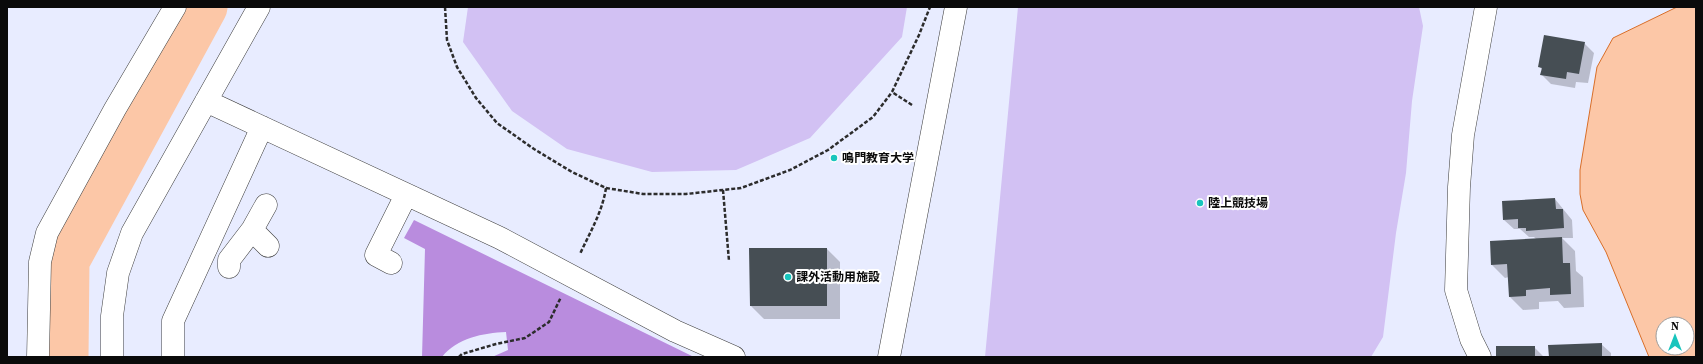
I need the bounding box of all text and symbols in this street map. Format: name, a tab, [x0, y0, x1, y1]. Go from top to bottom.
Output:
place label: 鳴門教育大学	[842, 150, 914, 166]
marker: 鳴門教育大学	[829, 153, 839, 163]
place label: 陸上競技場	[1208, 195, 1268, 211]
marker: 陸上競技場	[1195, 198, 1205, 208]
place label: 課外活動用施設	[796, 269, 880, 285]
marker: 課外活動用施設	[783, 272, 793, 282]
north arrow	[1655, 316, 1695, 356]
text: N	[1671, 319, 1679, 334]

